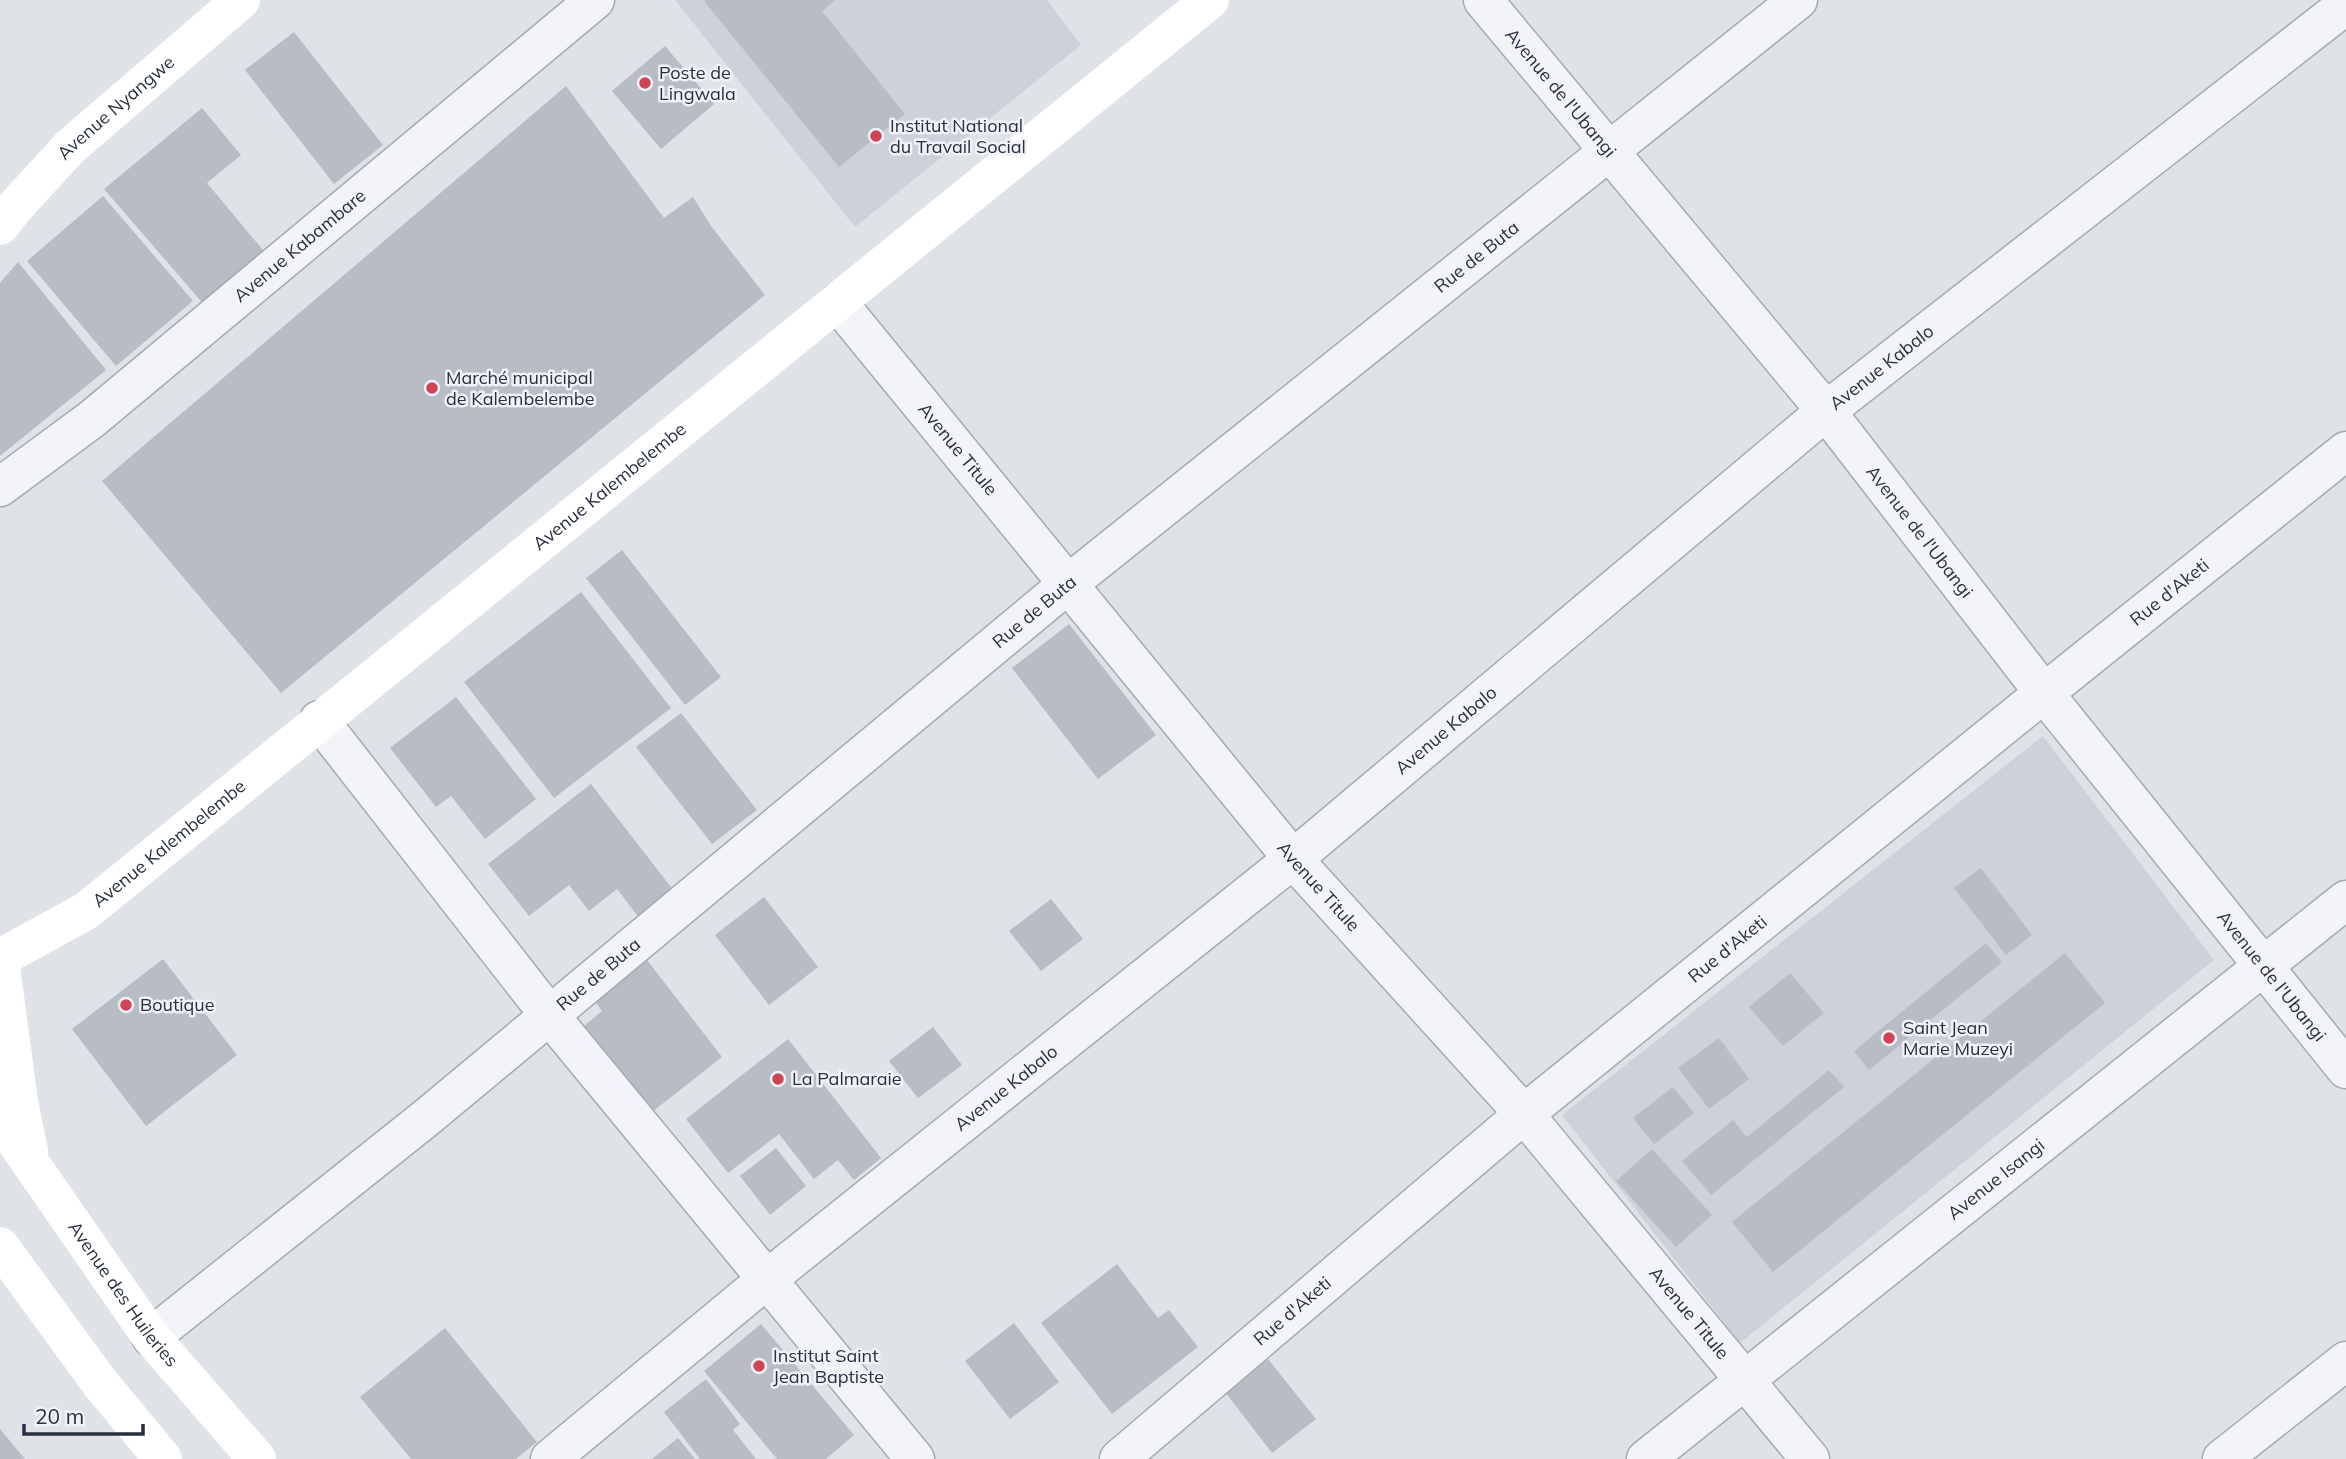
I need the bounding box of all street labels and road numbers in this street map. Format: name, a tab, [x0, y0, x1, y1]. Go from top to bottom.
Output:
street label: Avenue de l'Ubangi	[1500, 23, 1621, 162]
street label: Avenue Nyangwe	[52, 50, 179, 164]
street label: Avenue Kabambare	[229, 184, 370, 307]
street label: Rue de Buta	[1429, 216, 1524, 298]
street label: Avenue Kabalo	[1825, 319, 1938, 415]
street label: Avenue Titule	[913, 398, 1003, 500]
street label: Avenue Kalembelembe	[528, 417, 691, 555]
street label: Avenue de l'Ubangi	[1861, 461, 1978, 602]
street label: Rue d'Aketi	[2125, 553, 2213, 631]
street label: Rue de Buta	[987, 570, 1081, 653]
street label: Avenue Kabalo	[1390, 681, 1501, 779]
street label: Avenue Kalembelembe	[87, 774, 250, 912]
street label: Avenue Titule	[1272, 837, 1365, 936]
street label: Avenue de l'Ubangi	[2212, 906, 2331, 1046]
street label: Rue d'Aketi	[1683, 910, 1771, 988]
street label: Rue de Buta	[552, 932, 645, 1016]
street label: Avenue Kabalo	[950, 1039, 1062, 1136]
street label: Avenue Isangi	[1943, 1133, 2049, 1225]
street label: Avenue des Huileries	[63, 1217, 184, 1371]
street label: Avenue Titule	[1644, 1262, 1734, 1364]
street label: Rue d'Aketi	[1249, 1271, 1336, 1350]

